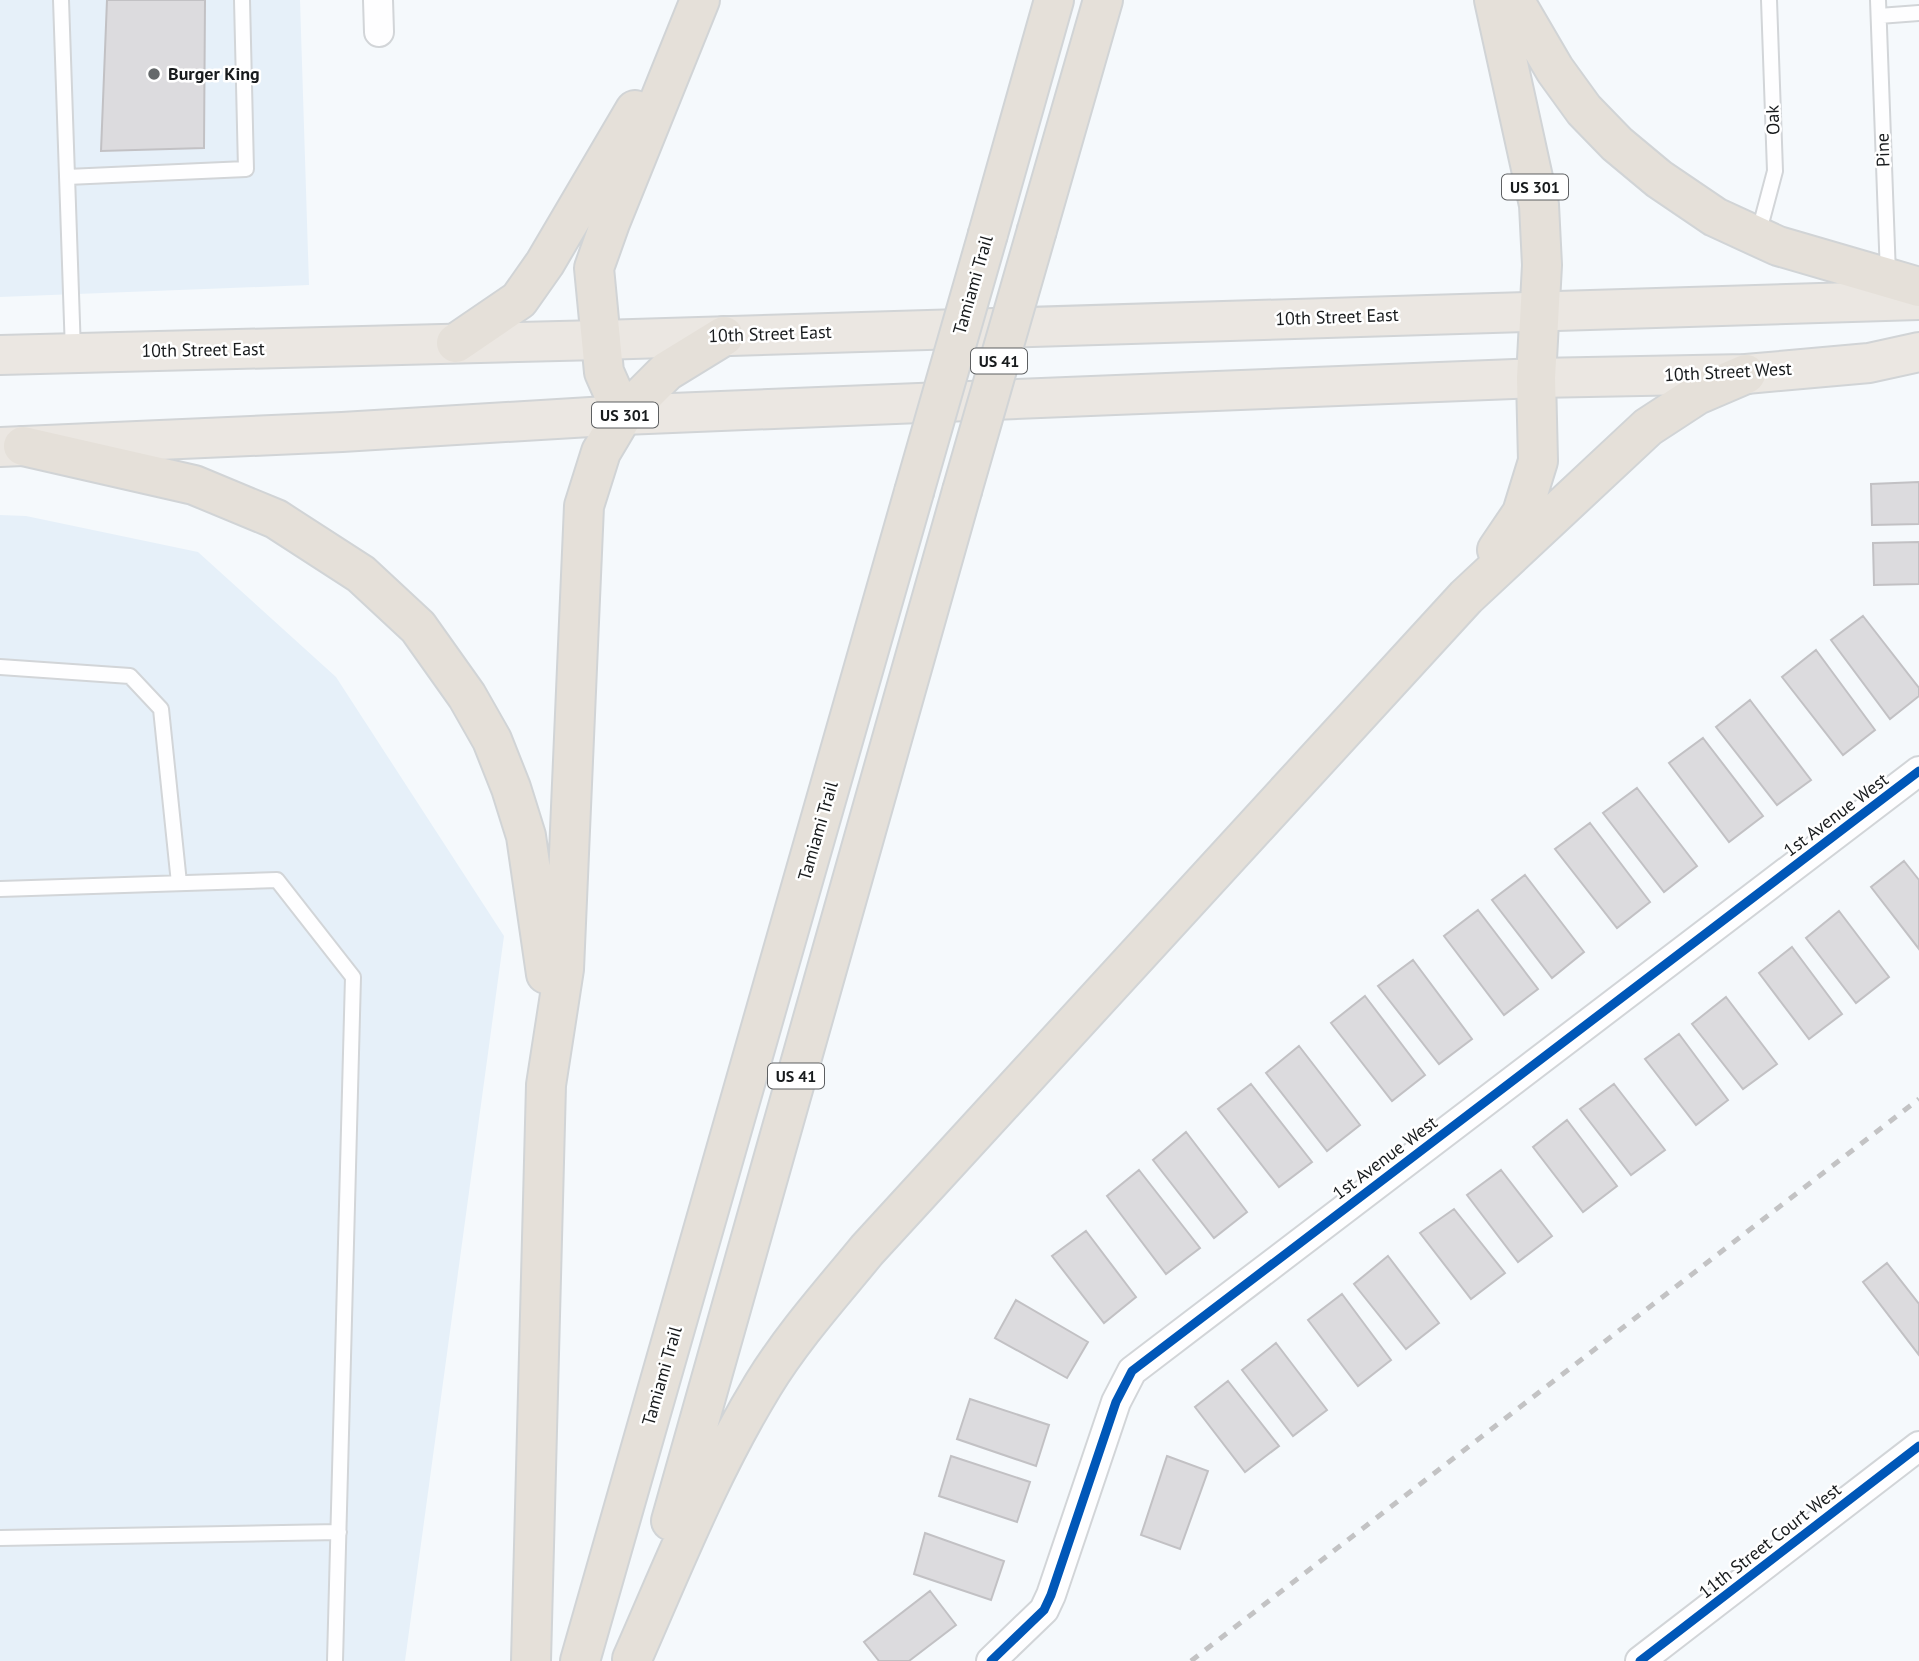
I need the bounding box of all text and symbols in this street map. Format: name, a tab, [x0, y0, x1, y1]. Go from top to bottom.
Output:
place label: Burger King	[168, 62, 260, 85]
marker: Burger King	[146, 66, 162, 82]
street label: Oak	[1760, 104, 1785, 135]
street label: Pine	[1870, 133, 1895, 167]
road number: US 301	[1502, 174, 1568, 200]
street label: Tamiami Trail	[947, 232, 998, 337]
street label: 10th Street East	[1275, 303, 1399, 330]
street label: 10th Street East	[708, 320, 832, 347]
street label: 10th Street East	[141, 337, 265, 362]
road number: US 41	[971, 348, 1027, 374]
street label: 10th Street West	[1664, 357, 1792, 386]
road number: US 301	[592, 402, 658, 428]
street label: 1st Avenue West	[1779, 768, 1893, 862]
street label: Tamiami Trail	[792, 778, 843, 883]
road number: US 41	[768, 1064, 824, 1088]
street label: 1st Avenue West	[1328, 1111, 1442, 1205]
street label: Tamiami Trail	[636, 1323, 687, 1428]
street label: 11th Street Court West	[1694, 1478, 1845, 1603]

